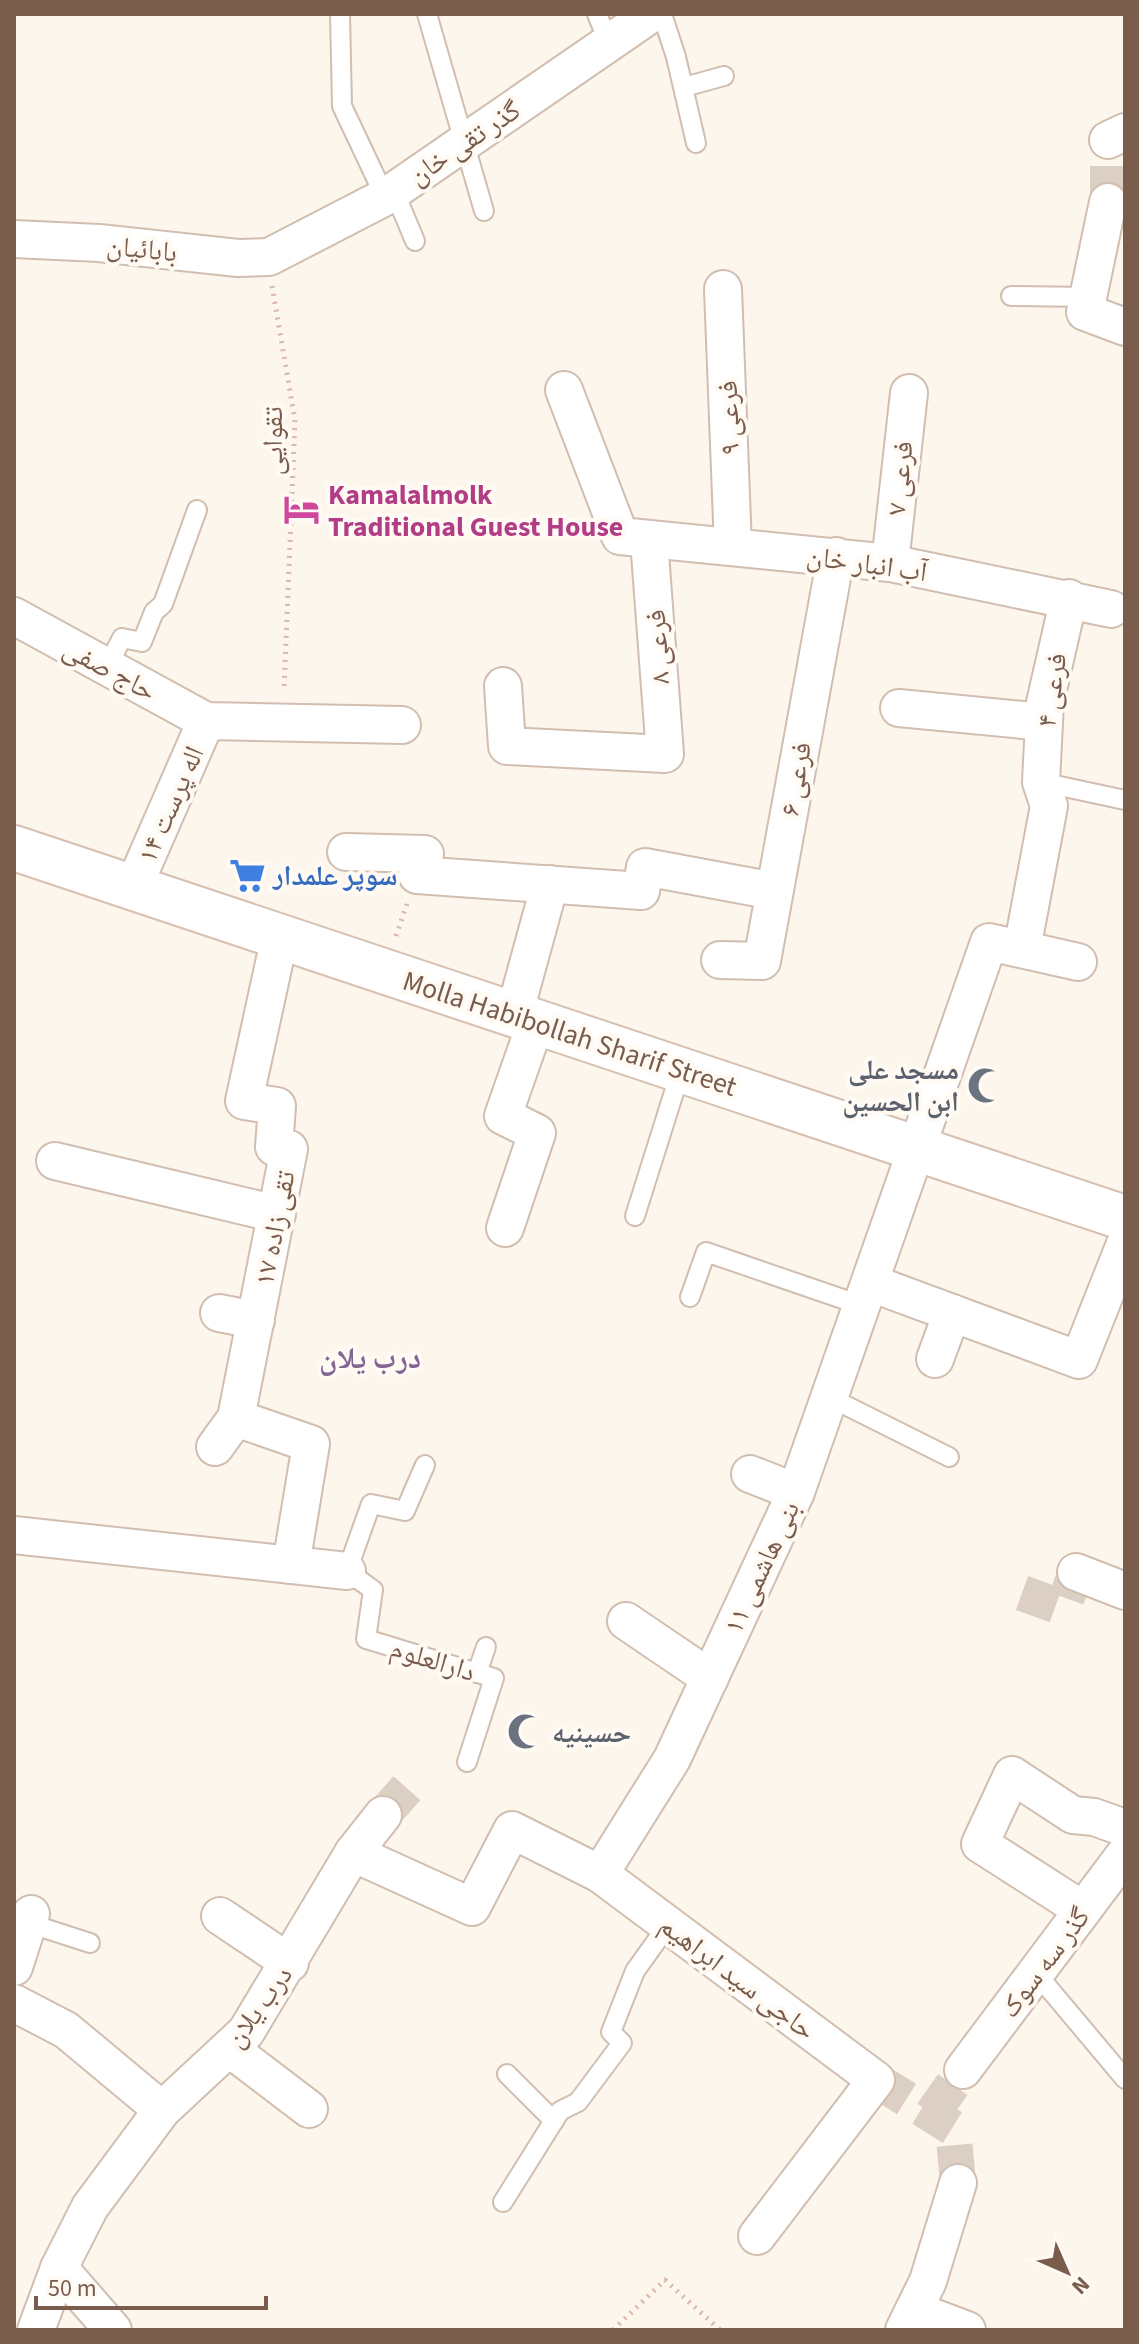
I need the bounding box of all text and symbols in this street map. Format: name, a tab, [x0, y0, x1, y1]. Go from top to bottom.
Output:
street label: گذر تقی خان	[400, 90, 529, 195]
street label: بابائیان	[105, 225, 179, 273]
street label: فرعی ۹	[708, 380, 750, 456]
street label: تقوایی	[253, 406, 293, 476]
street label: فرعی ۷	[876, 439, 924, 517]
place label: Kamalalmolk Traditional Guest House	[328, 475, 623, 547]
hotel icon: Kamalalmolk Traditional Guest House	[283, 491, 321, 529]
street label: آب انبار خان	[804, 536, 931, 592]
street label: فرعی ۸	[635, 608, 681, 686]
street label: حاج صفی	[56, 629, 163, 711]
street label: فرعی ۴	[1026, 650, 1078, 730]
street label: فرعی ۶	[770, 739, 822, 819]
street label: اله پرست ۱۴	[127, 740, 214, 869]
supermarket icon: سوپر علمدار	[228, 856, 266, 894]
place label: سوپر علمدار	[272, 856, 398, 896]
street label: Molla Habibollah Sharif Street	[398, 961, 742, 1107]
place label: مسجد علی ابن الحسین	[842, 1050, 959, 1122]
mosque icon: مسجد علی ابن الحسین	[966, 1066, 1004, 1104]
street label: تقی زاده ۱۷	[244, 1167, 306, 1289]
district label: درب یلان	[319, 1337, 421, 1380]
street label: بنی هاشمی ۱۱	[714, 1495, 810, 1640]
street label: دارالعلوم	[385, 1628, 480, 1692]
mosque icon: حسینیه	[507, 1713, 545, 1751]
place label: حسینیه	[552, 1713, 631, 1753]
street label: گذر سه سوک	[990, 1898, 1100, 2026]
street label: حاجی سید ابراهیم	[651, 1906, 824, 2050]
street label: درب یلان	[215, 1957, 302, 2056]
north arrow	[1027, 2232, 1107, 2312]
scale bar	[36, 2260, 266, 2310]
text: N	[1064, 2269, 1097, 2302]
text: 50 m	[48, 2271, 97, 2306]

